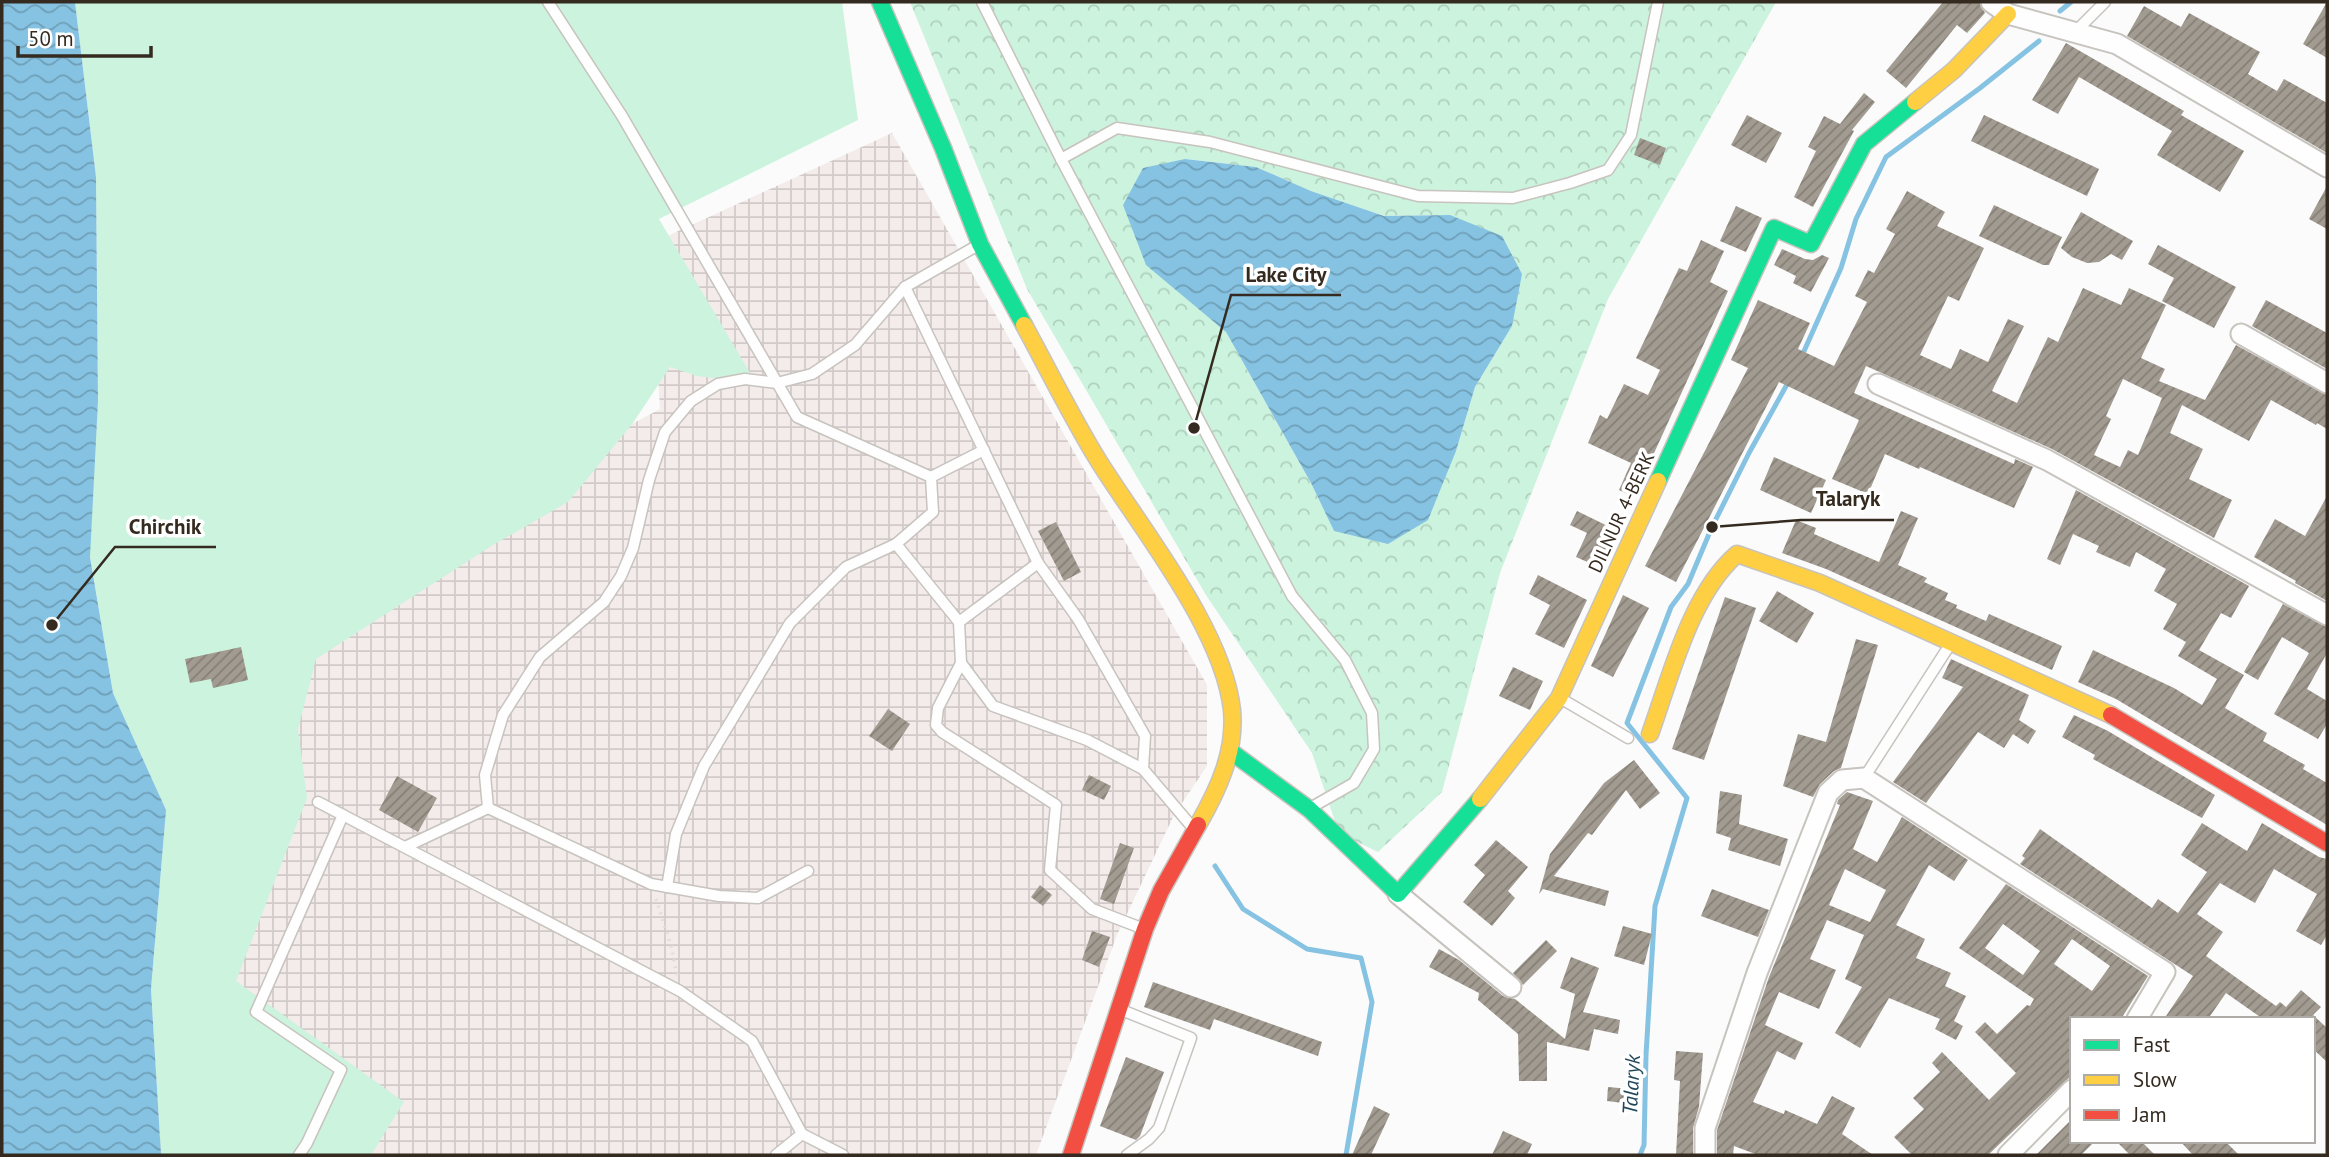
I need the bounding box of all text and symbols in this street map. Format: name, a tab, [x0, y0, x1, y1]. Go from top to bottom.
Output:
scale bar	[18, 14, 150, 58]
text: 50 m	[28, 25, 74, 52]
callout: Lake City	[1231, 253, 1341, 295]
text: Lake City	[1245, 261, 1328, 288]
street label: DILNUR 4-BERK	[1583, 448, 1659, 576]
callout: Talaryk	[1801, 478, 1894, 520]
text: Talaryk	[1816, 485, 1881, 512]
callout: Chirchik	[115, 505, 216, 547]
text: Chirchik	[129, 513, 202, 540]
legend	[2070, 1017, 2315, 1143]
text: Fast	[2133, 1031, 2170, 1058]
water label: Talaryk	[1616, 1053, 1646, 1116]
text: Slow	[2133, 1066, 2177, 1093]
text: Jam	[2132, 1101, 2167, 1128]

